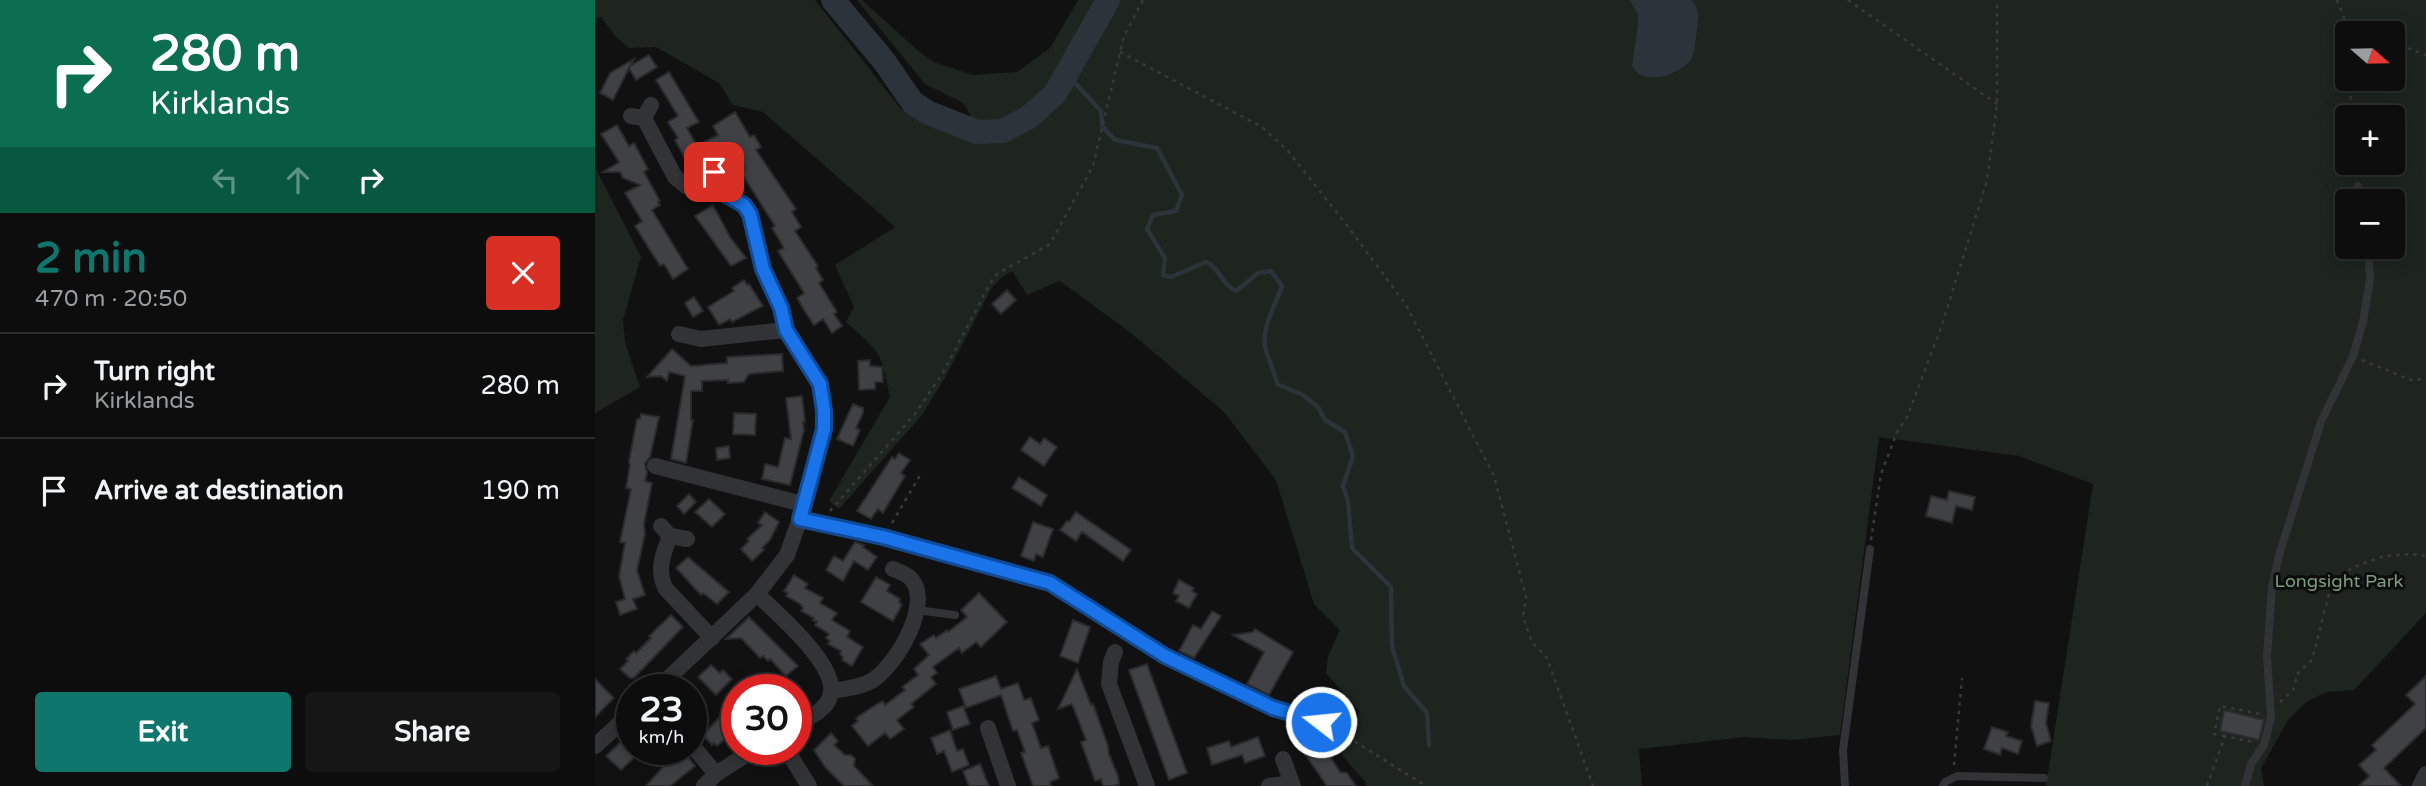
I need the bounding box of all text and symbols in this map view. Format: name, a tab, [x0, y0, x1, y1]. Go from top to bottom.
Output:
north arrow	[2335, 21, 2405, 91]
map controls	[2335, 21, 2405, 259]
text: 280 m	[150, 25, 300, 84]
icon: right	[35, 28, 126, 119]
text: Kirklands	[150, 85, 290, 123]
button: +	[2335, 105, 2405, 175]
pin	[684, 142, 744, 202]
icon: arrive	[695, 153, 733, 191]
icon: left	[206, 161, 244, 199]
icon: ahead	[279, 161, 317, 199]
icon: right	[352, 161, 390, 199]
button: −	[2335, 189, 2405, 259]
text: 2 min	[35, 233, 147, 284]
button: close	[486, 236, 560, 310]
text: 470 m · 20:50	[35, 285, 187, 313]
text: Turn right	[94, 356, 215, 387]
icon: right	[35, 367, 73, 405]
text: 280 m	[480, 370, 560, 401]
text: Kirklands	[94, 387, 195, 415]
icon: arrive	[35, 472, 73, 510]
text: Arrive at destination	[94, 475, 344, 506]
text: 190 m	[480, 475, 560, 506]
park label: Longsight Park	[2275, 570, 2404, 592]
speed limit sign: 30	[721, 674, 812, 765]
position arrow	[1284, 685, 1358, 759]
text: 23	[640, 689, 683, 731]
button: Exit	[35, 692, 291, 772]
button: Share	[305, 692, 560, 772]
text: km/h	[639, 726, 684, 748]

